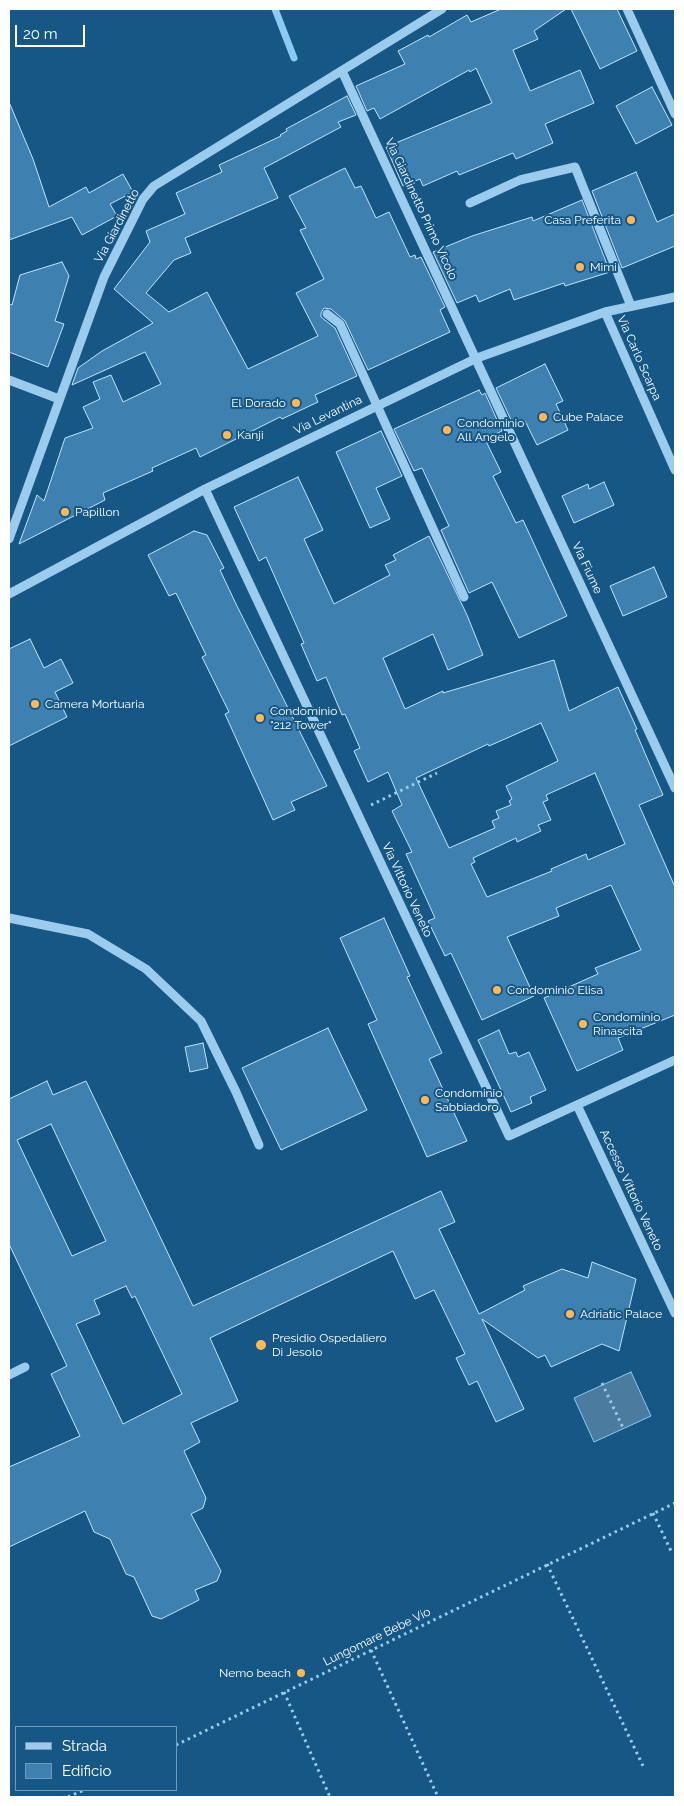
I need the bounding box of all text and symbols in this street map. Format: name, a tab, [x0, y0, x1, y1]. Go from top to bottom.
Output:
scale bar	[18, 15, 88, 47]
text: 20 m	[23, 25, 58, 43]
street label: Via Giardinetto Primo Vicolo	[382, 136, 460, 282]
street label: Via Giardinetto	[92, 187, 142, 265]
place label: Casa Preferita	[544, 213, 621, 227]
marker: Casa Preferita	[625, 214, 637, 226]
place label: Mimi	[590, 260, 617, 274]
marker: Mimi	[574, 261, 586, 273]
street label: Via Carlo Scarpa	[614, 313, 664, 403]
street label: Via Levantina	[292, 392, 364, 438]
place label: El Dorado	[231, 396, 286, 410]
marker: El Dorado	[290, 397, 302, 409]
place label: Cube Palace	[553, 410, 623, 424]
marker: Cube Palace	[537, 411, 549, 423]
place label: Condominio All Angelo	[457, 416, 524, 444]
marker: Condominio All Angelo	[441, 424, 453, 436]
place label: Kanji	[237, 428, 264, 442]
marker: Kanji	[221, 429, 233, 441]
place label: Papillon	[75, 505, 120, 519]
marker: Papillon	[59, 506, 71, 518]
street label: Via Fiume	[569, 540, 605, 596]
place label: Camera Mortuaria	[45, 697, 144, 711]
marker: Camera Mortuaria	[29, 698, 41, 710]
place label: Condominio "212 Tower"	[270, 704, 337, 732]
marker: Condominio "212 Tower"	[254, 712, 266, 724]
street label: Via Vittorio Veneto	[379, 840, 435, 940]
place label: Condominio Elisa	[507, 983, 603, 997]
marker: Condominio Elisa	[491, 984, 503, 996]
place label: Condominio Rinascita	[593, 1010, 660, 1038]
marker: Condominio Rinascita	[577, 1018, 589, 1030]
place label: Condominio Sabbiadoro	[435, 1086, 502, 1114]
marker: Condominio Sabbiadoro	[419, 1094, 431, 1106]
street label: Accesso Vittorio Veneto	[597, 1127, 665, 1253]
place label: Adriatic Palace	[580, 1307, 662, 1321]
marker: Adriatic Palace	[564, 1308, 576, 1320]
place label: Presidio Ospedaliero Di Jesolo	[272, 1331, 387, 1359]
marker: Presidio Ospedaliero Di Jesolo	[254, 1338, 268, 1352]
street label: Lungomare Bebe Vio	[321, 1605, 433, 1669]
place label: Nemo beach	[219, 1666, 291, 1680]
marker: Nemo beach	[295, 1667, 307, 1679]
legend	[15, 1726, 178, 1791]
text: Strada	[62, 1737, 107, 1755]
text: Edificio	[62, 1762, 112, 1780]

